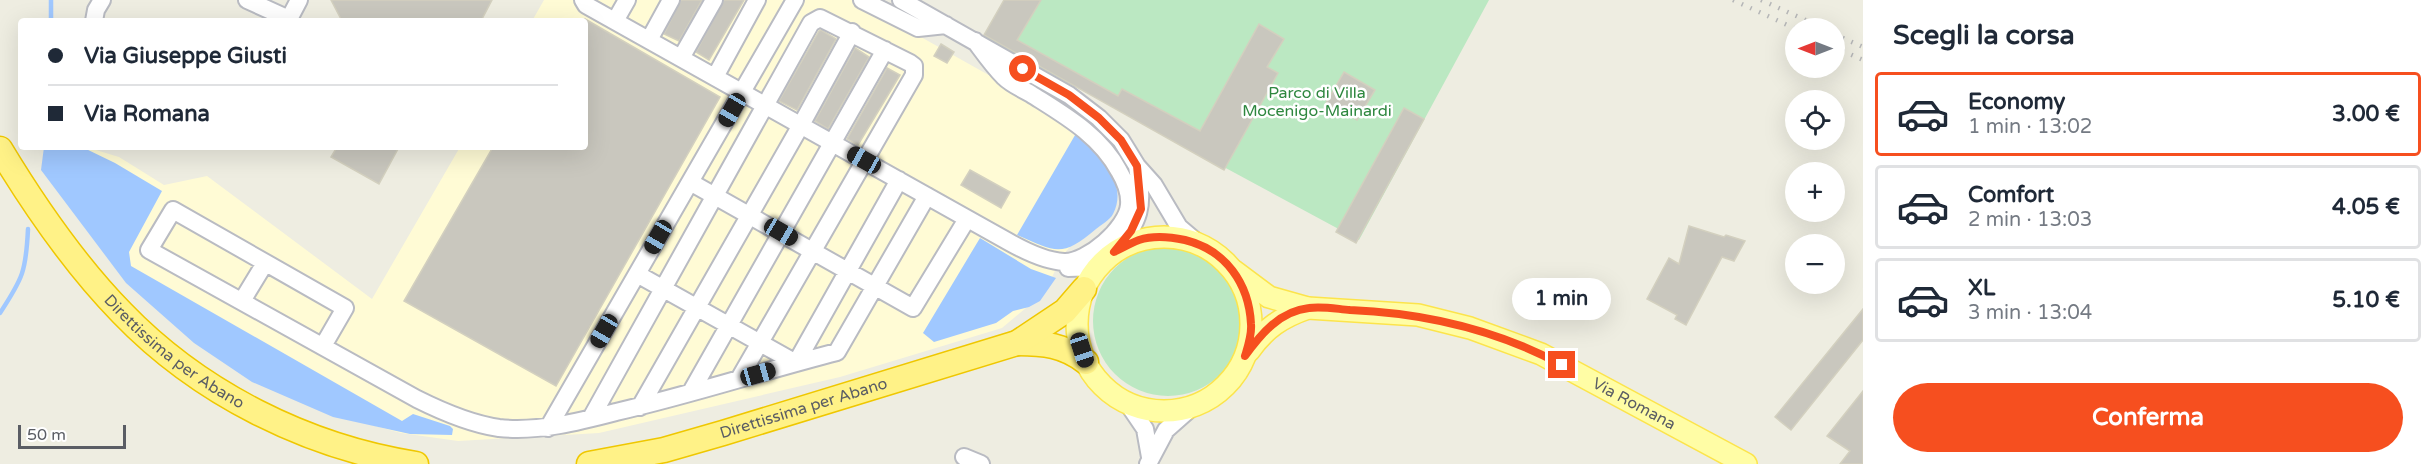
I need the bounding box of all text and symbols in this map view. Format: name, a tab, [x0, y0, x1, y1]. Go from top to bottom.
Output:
north arrow	[1785, 18, 1845, 78]
map controls	[1785, 18, 1845, 294]
text: Scegli la corsa	[1893, 19, 2075, 52]
text: Via Giuseppe Giusti	[84, 43, 287, 69]
route start	[1009, 55, 1036, 82]
park label: Parco di Villa Mocenigo-Mainardi	[1242, 83, 1392, 121]
icon: car	[1896, 87, 1950, 141]
text: Economy	[1968, 89, 2065, 115]
car	[715, 90, 749, 130]
button: locate	[1785, 90, 1845, 150]
text: Via Romana	[84, 101, 210, 127]
text: 3.00 €	[2332, 101, 2400, 127]
text: 1 min · 13:02	[1968, 115, 2092, 139]
car	[844, 143, 884, 177]
button: +	[1785, 162, 1845, 222]
icon: car	[1896, 180, 1950, 234]
text: Comfort	[1968, 182, 2054, 208]
text: 4.05 €	[2332, 194, 2400, 220]
text: 2 min · 13:03	[1968, 208, 2092, 232]
car	[761, 215, 801, 249]
car	[641, 217, 675, 257]
button: −	[1785, 234, 1845, 294]
icon: car	[1896, 273, 1950, 327]
text: XL	[1968, 275, 1995, 301]
callout: 1 min	[1512, 278, 1612, 320]
text: 1 min	[1535, 287, 1588, 311]
text: 5.10 €	[2332, 287, 2400, 313]
street label: Direttissima per Abano	[100, 290, 248, 413]
text: 3 min · 13:04	[1968, 301, 2092, 325]
car	[587, 311, 621, 351]
car	[1068, 330, 1096, 370]
route end	[1548, 351, 1575, 378]
car	[738, 360, 778, 388]
street label: Direttissima per Abano	[717, 373, 890, 443]
street label: Via Romana	[1589, 373, 1679, 434]
button: Conferma	[1893, 383, 2403, 452]
scale bar	[18, 422, 126, 450]
text: 50 m	[27, 425, 66, 445]

